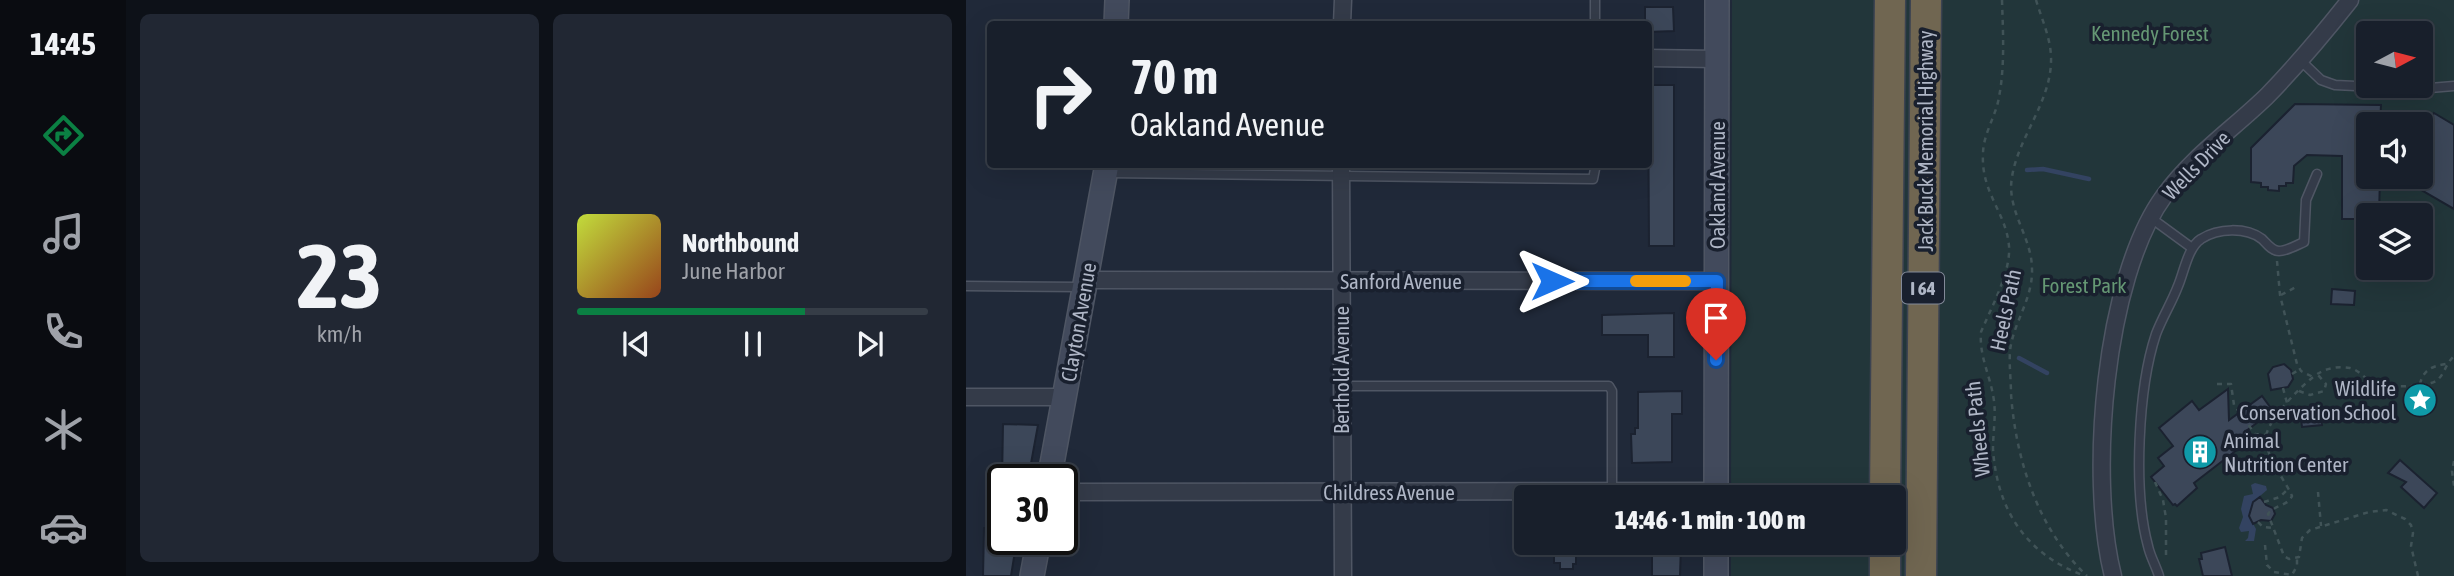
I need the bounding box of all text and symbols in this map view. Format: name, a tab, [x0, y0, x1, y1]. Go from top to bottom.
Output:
park label: Kennedy Forest	[2091, 21, 2209, 45]
north arrow	[2356, 21, 2432, 98]
map controls	[2356, 21, 2433, 280]
text: 14:45	[30, 25, 96, 62]
street label: Jack Buck Memorial Highway	[1913, 30, 1937, 252]
text: 70 m	[1130, 48, 1218, 104]
icon: right	[1015, 49, 1106, 140]
text: Oakland Avenue	[1130, 106, 1325, 143]
icon: directions	[39, 111, 88, 160]
button: sound	[2356, 112, 2433, 189]
street label: Oakland Avenue	[1705, 121, 1729, 249]
street label: Wells Drive	[2157, 126, 2235, 204]
button: layers	[2356, 203, 2433, 280]
icon: music	[39, 209, 88, 258]
text: 23	[297, 223, 382, 327]
text: Northbound	[682, 228, 799, 258]
position arrow	[1515, 244, 1589, 318]
text: June Harbor	[682, 258, 785, 284]
street label: Clayton Avenue	[1056, 261, 1100, 383]
street label: Heels Path	[1985, 267, 2025, 353]
street label: Sanford Avenue	[1340, 269, 1462, 293]
road number: I 64	[1902, 272, 1944, 304]
park label: Forest Park	[2041, 273, 2127, 297]
pin	[1686, 288, 1746, 360]
icon: arrive	[1697, 299, 1735, 337]
street label: Berthold Avenue	[1329, 306, 1353, 434]
icon: phone	[39, 307, 88, 356]
text: km/h	[317, 321, 362, 347]
icon: previous	[617, 325, 655, 363]
icon: pause	[734, 325, 772, 363]
icon: next	[851, 325, 889, 363]
place label: Wildlife Conservation School	[2239, 376, 2396, 424]
street label: Wheels Path	[1960, 380, 1994, 478]
place icon: Wildlife Conservation School	[2401, 381, 2439, 419]
icon: climate	[39, 405, 88, 454]
place label: Animal Nutrition Center	[2224, 428, 2349, 476]
building icon: Animal Nutrition Center	[2181, 433, 2219, 471]
speed limit sign: 30	[987, 464, 1078, 555]
street label: Childress Avenue	[1323, 480, 1455, 504]
icon: car	[39, 503, 88, 552]
text: 14:46 · 1 min · 100 m	[1615, 505, 1805, 535]

